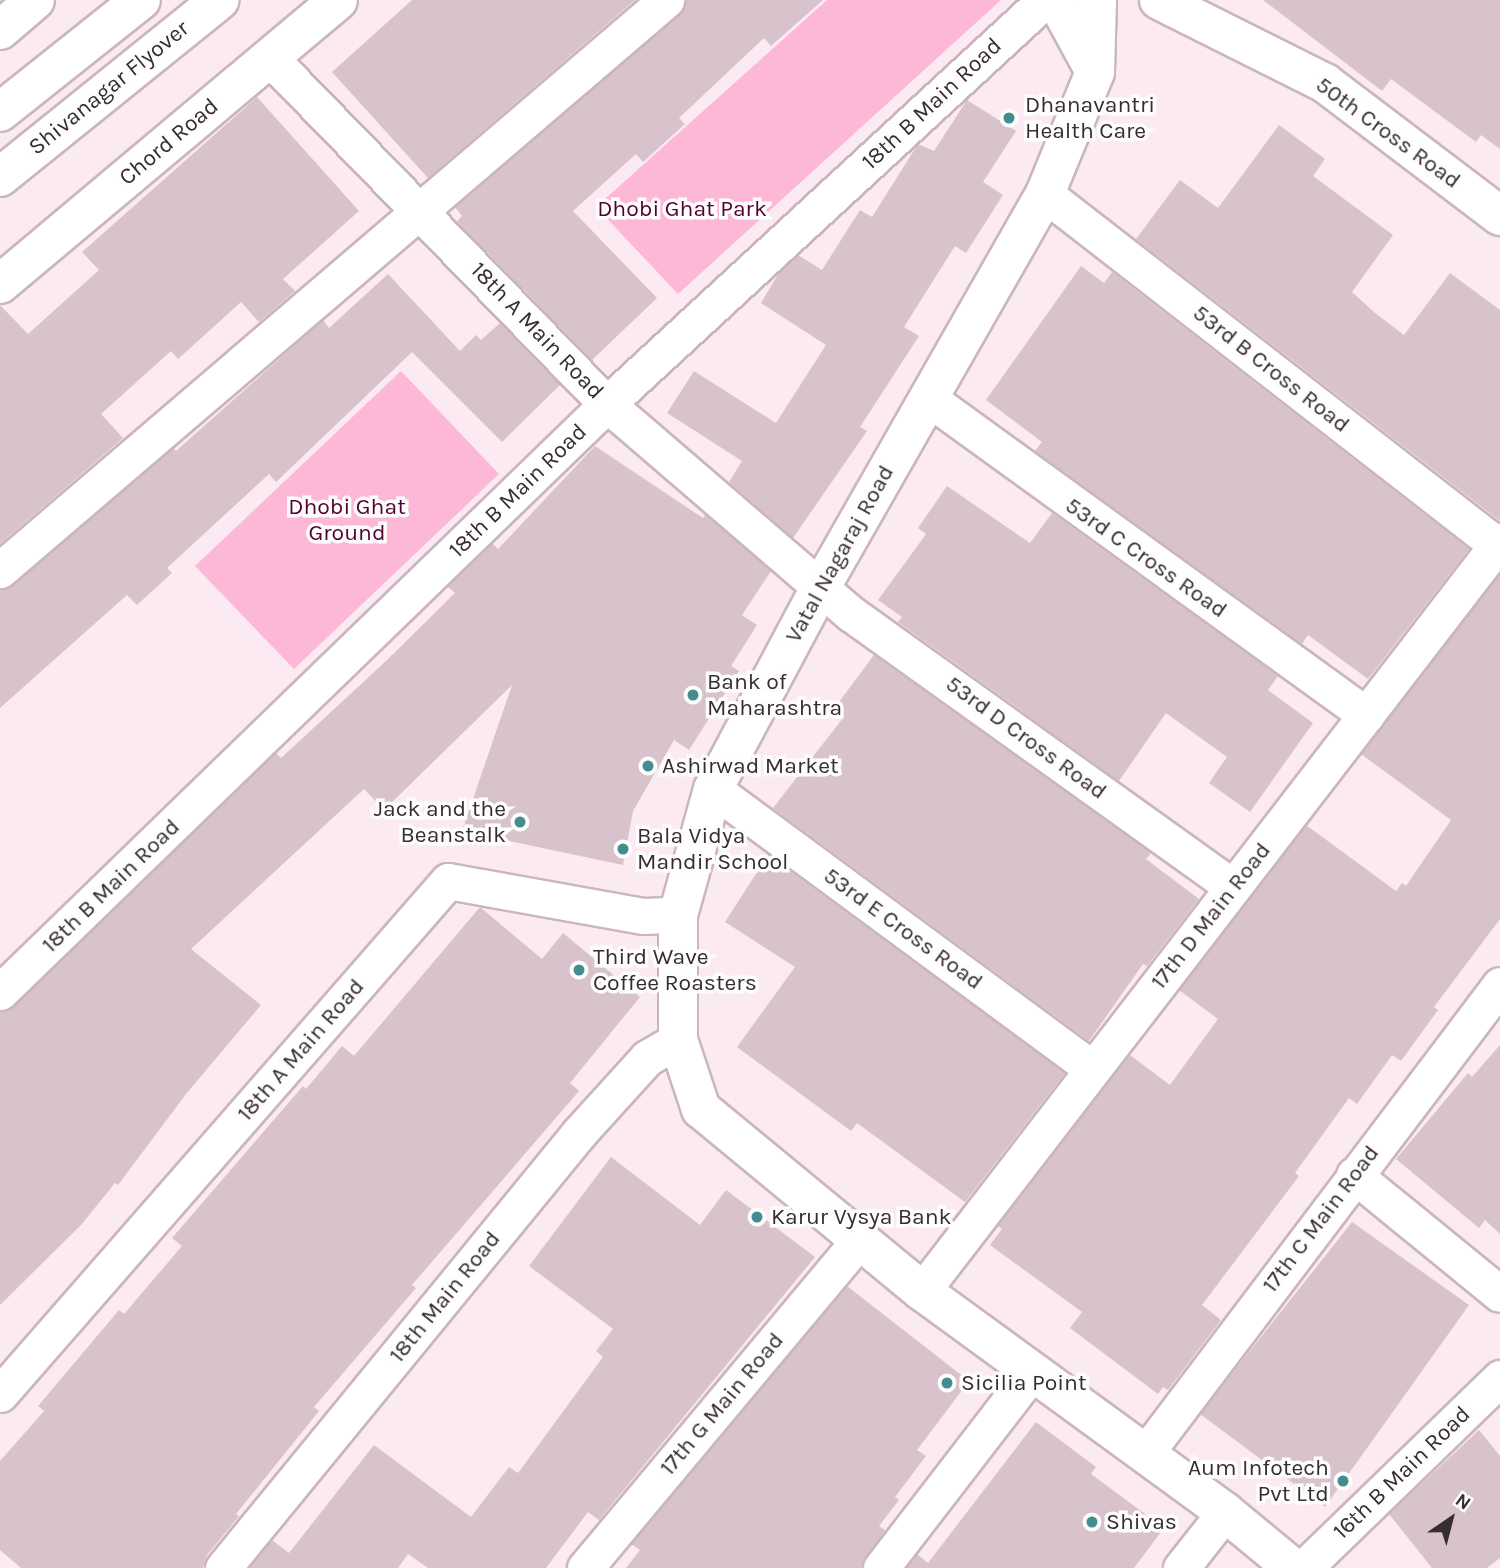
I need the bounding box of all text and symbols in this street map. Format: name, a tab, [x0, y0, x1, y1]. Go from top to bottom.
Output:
street label: Shivanagar Flyover	[23, 15, 195, 161]
street label: 18th B Main Road	[856, 32, 1008, 176]
street label: 50th Cross Road	[1310, 71, 1466, 195]
place label: Dhanavantri Health Care	[1025, 91, 1155, 145]
street label: Chord Road	[114, 93, 224, 191]
marker: Dhanavantri Health Care	[999, 108, 1019, 128]
park label: Dhobi Ghat Park	[597, 195, 767, 223]
street label: 18th A Main Road	[465, 257, 609, 405]
street label: 53rd B Cross Road	[1187, 299, 1355, 439]
street label: 18th B Main Road	[443, 418, 593, 564]
street label: Vatal Nagaraj Road	[780, 460, 900, 648]
street label: 53rd C Cross Road	[1060, 492, 1232, 624]
park label: Dhobi Ghat Ground	[288, 493, 406, 547]
place label: Bank of Maharashtra	[707, 668, 842, 722]
street label: 53rd D Cross Road	[940, 670, 1112, 806]
marker: Bank of Maharashtra	[685, 687, 701, 703]
place label: Ashirwad Market	[662, 752, 839, 780]
marker: Ashirwad Market	[640, 758, 656, 774]
place label: Jack and the Beanstalk	[374, 795, 506, 849]
street label: 18th B Main Road	[36, 813, 186, 959]
marker: Jack and the Beanstalk	[512, 814, 528, 830]
place label: Bala Vidya Mandir School	[637, 822, 789, 876]
street label: 17th D Main Road	[1145, 837, 1277, 995]
marker: Bala Vidya Mandir School	[615, 841, 631, 857]
street label: 53rd E Cross Road	[818, 862, 988, 996]
place label: Third Wave Coffee Roasters	[593, 943, 757, 997]
marker: Third Wave Coffee Roasters	[571, 962, 587, 978]
street label: 18th A Main Road	[232, 973, 370, 1127]
street label: 17th C Main Road	[1257, 1140, 1385, 1298]
place label: Karur Vysya Bank	[771, 1203, 952, 1231]
marker: Karur Vysya Bank	[749, 1209, 765, 1225]
street label: 18th Main Road	[384, 1226, 506, 1368]
street label: 17th G Main Road	[654, 1327, 790, 1481]
place label: Sicilia Point	[961, 1369, 1087, 1397]
marker: Sicilia Point	[939, 1375, 955, 1391]
street label: 16th B Main Road	[1328, 1401, 1476, 1545]
place label: Aum Infotech Pvt Ltd	[1188, 1454, 1329, 1508]
marker: Aum Infotech Pvt Ltd	[1335, 1473, 1351, 1489]
north arrow	[1416, 1484, 1486, 1554]
text: N	[1451, 1489, 1475, 1515]
place label: Shivas	[1106, 1508, 1177, 1536]
marker: Shivas	[1084, 1514, 1100, 1530]

